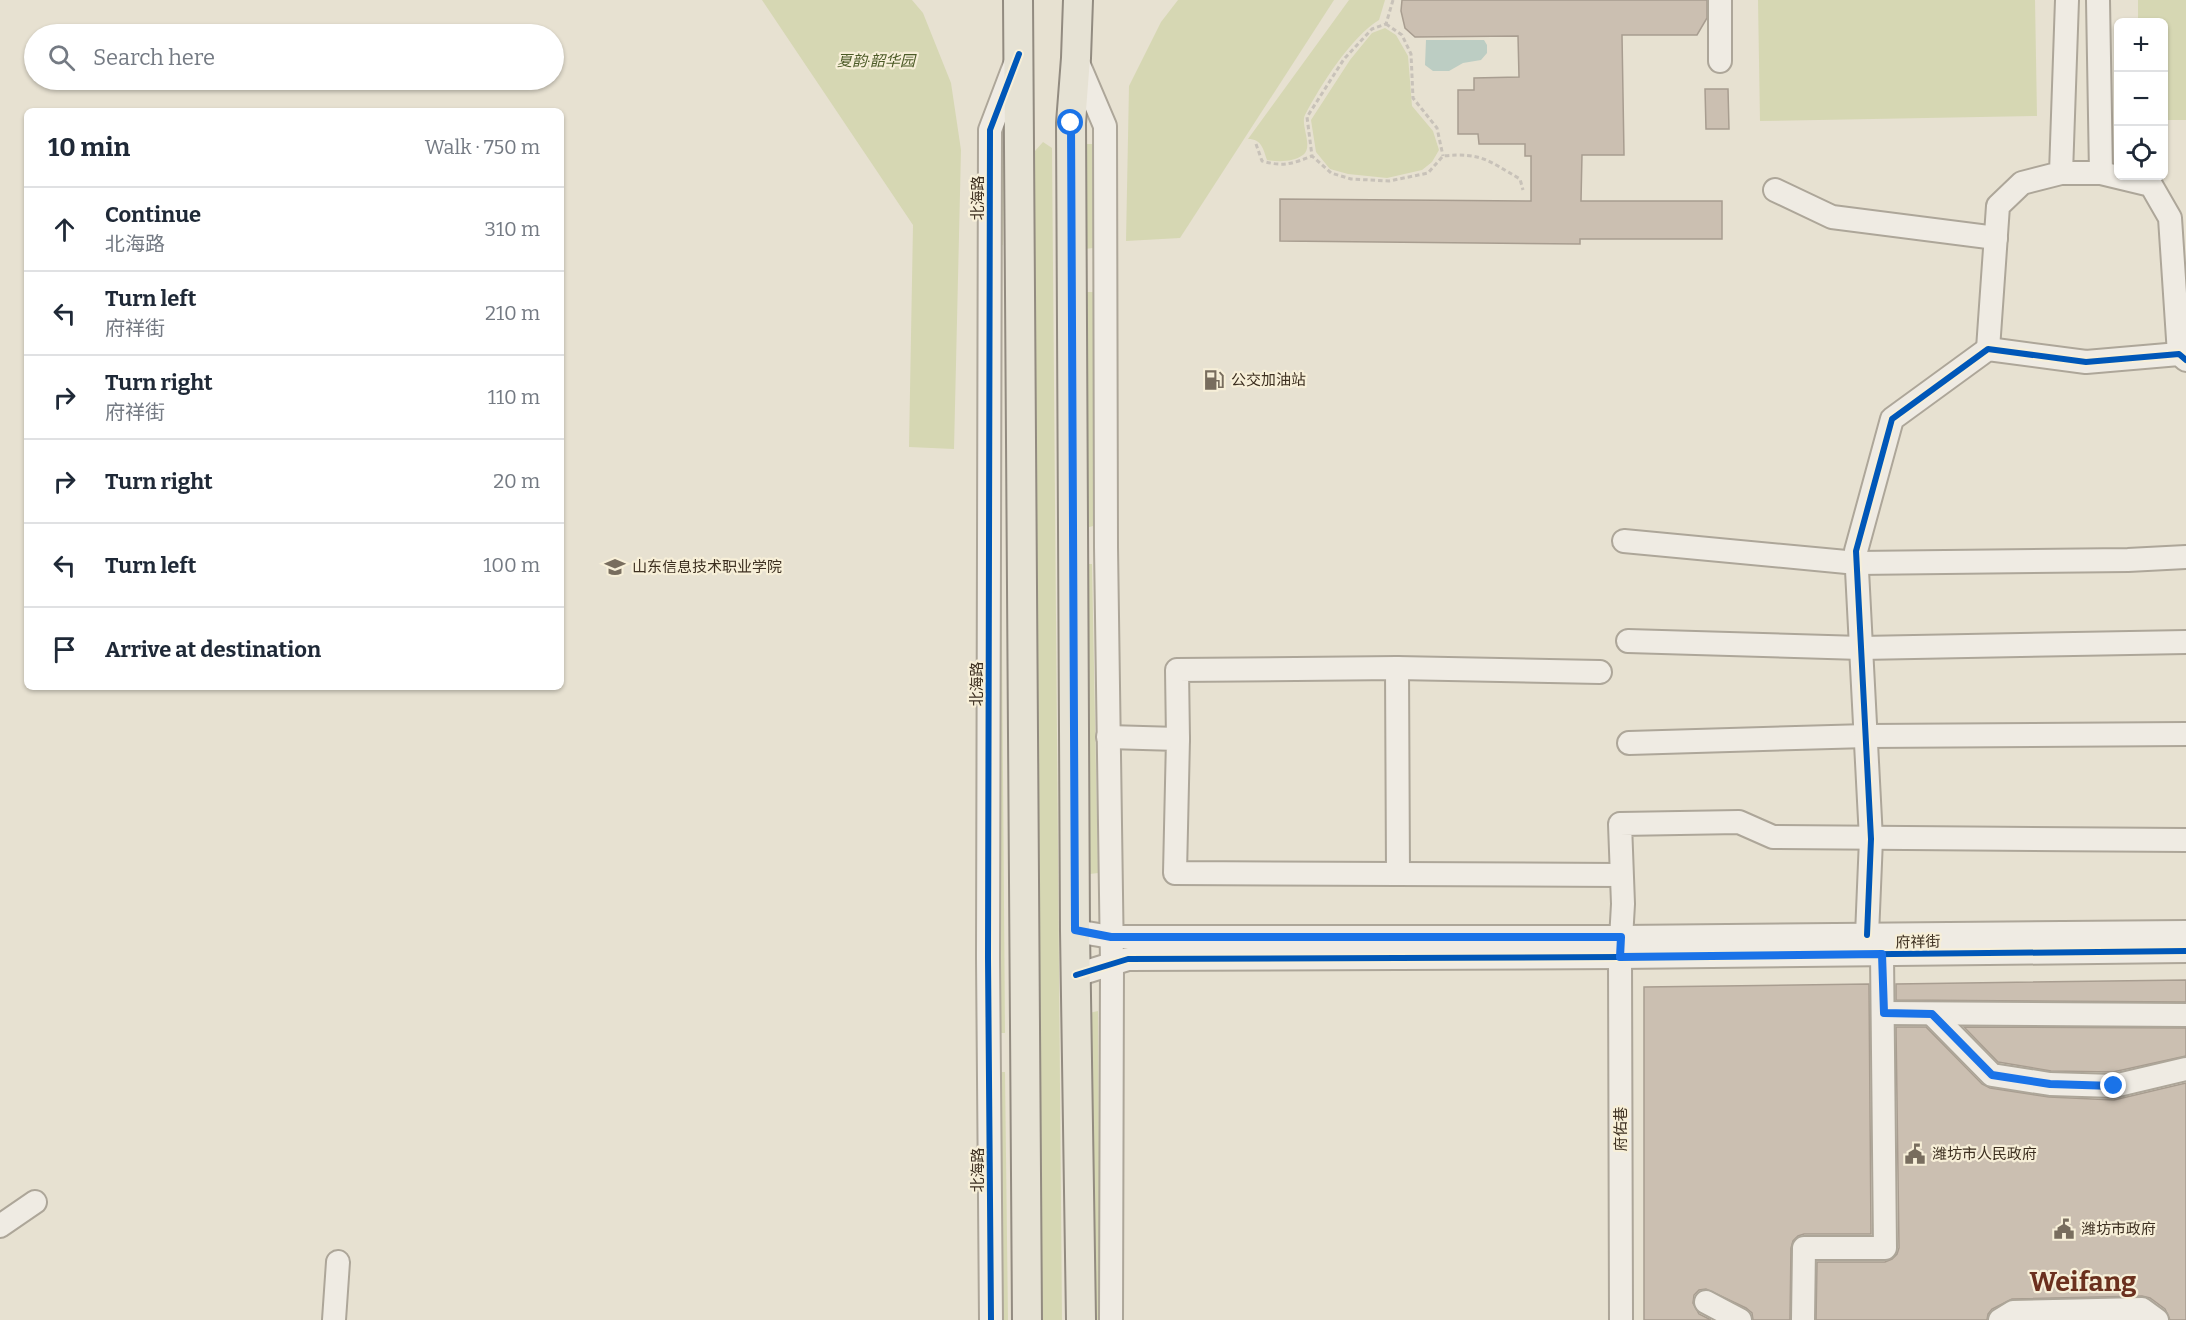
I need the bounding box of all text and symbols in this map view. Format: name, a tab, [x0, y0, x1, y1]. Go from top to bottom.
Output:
map controls	[2114, 18, 2168, 180]
button: +	[2114, 18, 2168, 72]
search box	[24, 24, 564, 90]
icon: search	[45, 41, 78, 74]
text: Search here	[93, 44, 215, 71]
park label: 夏韵·韶华园	[837, 52, 917, 70]
button: −	[2114, 72, 2168, 126]
route start	[1057, 109, 1083, 135]
button: locate	[2114, 126, 2168, 180]
text: 10 min	[48, 132, 130, 163]
text: Walk · 750 m	[425, 135, 540, 159]
street label: 北海路	[969, 175, 987, 221]
text: Continue	[105, 201, 201, 228]
icon: ahead	[48, 213, 81, 246]
text: 310 m	[485, 217, 540, 241]
text: 北海路	[105, 232, 165, 256]
text: Turn left	[105, 285, 197, 312]
icon: left	[48, 297, 81, 330]
text: 210 m	[485, 301, 540, 325]
text: 府祥街	[105, 316, 165, 340]
fuel station icon: 公交加油站	[1202, 368, 1226, 392]
text: Turn right	[105, 369, 213, 396]
place label: 公交加油站	[1231, 371, 1306, 389]
icon: right	[48, 381, 81, 414]
text: 110 m	[488, 385, 540, 409]
text: 府祥街	[105, 400, 165, 424]
icon: right	[48, 465, 81, 498]
text: Turn right	[105, 468, 213, 495]
text: 20 m	[493, 469, 540, 493]
icon: left	[48, 549, 81, 582]
text: Turn left	[105, 552, 197, 579]
text: 100 m	[483, 553, 540, 577]
school or university icon: 山东信息技术职业学院	[603, 555, 627, 579]
place label: 山东信息技术职业学院	[632, 558, 782, 576]
icon: arrive	[48, 633, 81, 666]
text: Arrive at destination	[105, 636, 321, 663]
street label: 北海路	[968, 661, 986, 707]
street label: 府祥街	[1895, 933, 1941, 951]
route end	[2100, 1072, 2126, 1098]
street label: 府佑巷	[1612, 1106, 1630, 1152]
public building icon: 潍坊市人民政府	[1903, 1142, 1927, 1166]
place label: 潍坊市人民政府	[1932, 1145, 2037, 1163]
street label: 北海路	[969, 1147, 987, 1193]
public building icon: 潍坊市政府	[2052, 1217, 2076, 1241]
place label: 潍坊市政府	[2081, 1220, 2156, 1238]
district label: Weifang	[2029, 1266, 2137, 1298]

